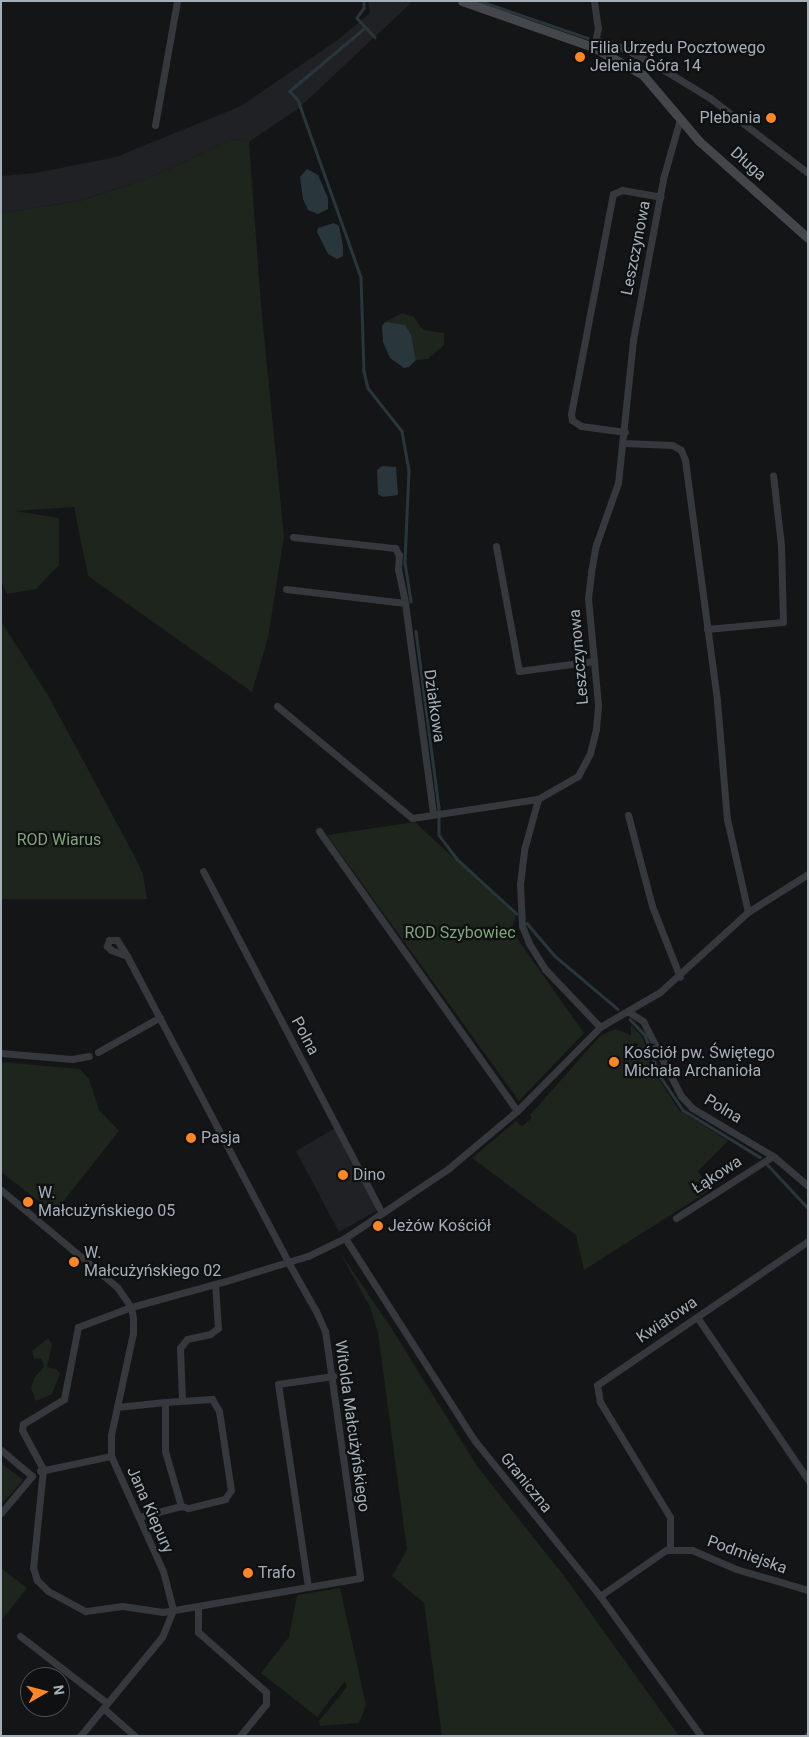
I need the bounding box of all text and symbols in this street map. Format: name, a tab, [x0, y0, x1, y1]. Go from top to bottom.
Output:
place label: Filia Urzędu Pocztowego Jelenia Góra 14	[590, 38, 765, 76]
marker: Filia Urzędu Pocztowego Jelenia Góra 14	[574, 51, 586, 63]
place label: Plebania	[699, 108, 761, 128]
marker: Plebania	[765, 112, 777, 124]
street label: Długa	[726, 143, 770, 185]
street label: Leszczynowa	[617, 199, 655, 297]
street label: Leszczynowa	[565, 608, 593, 706]
street label: Działkowa	[419, 668, 449, 744]
park label: ROD Wiarus	[17, 830, 101, 850]
park label: ROD Szybowiec	[404, 923, 516, 943]
street label: Polna	[287, 1014, 323, 1058]
place label: Kościół pw. Świętego Michała Archanioła	[624, 1043, 775, 1081]
marker: Kościół pw. Świętego Michała Archanioła	[608, 1056, 620, 1068]
street label: Polna	[701, 1090, 745, 1128]
place label: Pasja	[201, 1128, 240, 1148]
marker: Pasja	[185, 1132, 197, 1144]
street label: Łąkowa	[689, 1152, 745, 1198]
place label: Dino	[353, 1165, 385, 1185]
marker: Dino	[337, 1169, 349, 1181]
place label: W. Małcużyńskiego 05	[38, 1183, 175, 1221]
marker: W. Małcużyńskiego 05	[22, 1196, 34, 1208]
place label: Jeżów Kościół	[388, 1216, 491, 1236]
marker: Jeżów Kościół	[372, 1220, 384, 1232]
place label: W. Małcużyńskiego 02	[84, 1243, 221, 1281]
marker: W. Małcużyńskiego 02	[68, 1256, 80, 1268]
street label: Kwiatowa	[633, 1293, 701, 1347]
street label: Witolda Małcużyńskiego	[330, 1339, 374, 1513]
street label: Graniczna	[496, 1449, 556, 1517]
street label: Jana Kiepury	[122, 1464, 178, 1556]
street label: Podmiejska	[705, 1532, 789, 1578]
place label: Trafo	[258, 1563, 295, 1583]
marker: Trafo	[242, 1567, 254, 1579]
north arrow	[20, 1667, 70, 1717]
text: N	[50, 1684, 67, 1696]

